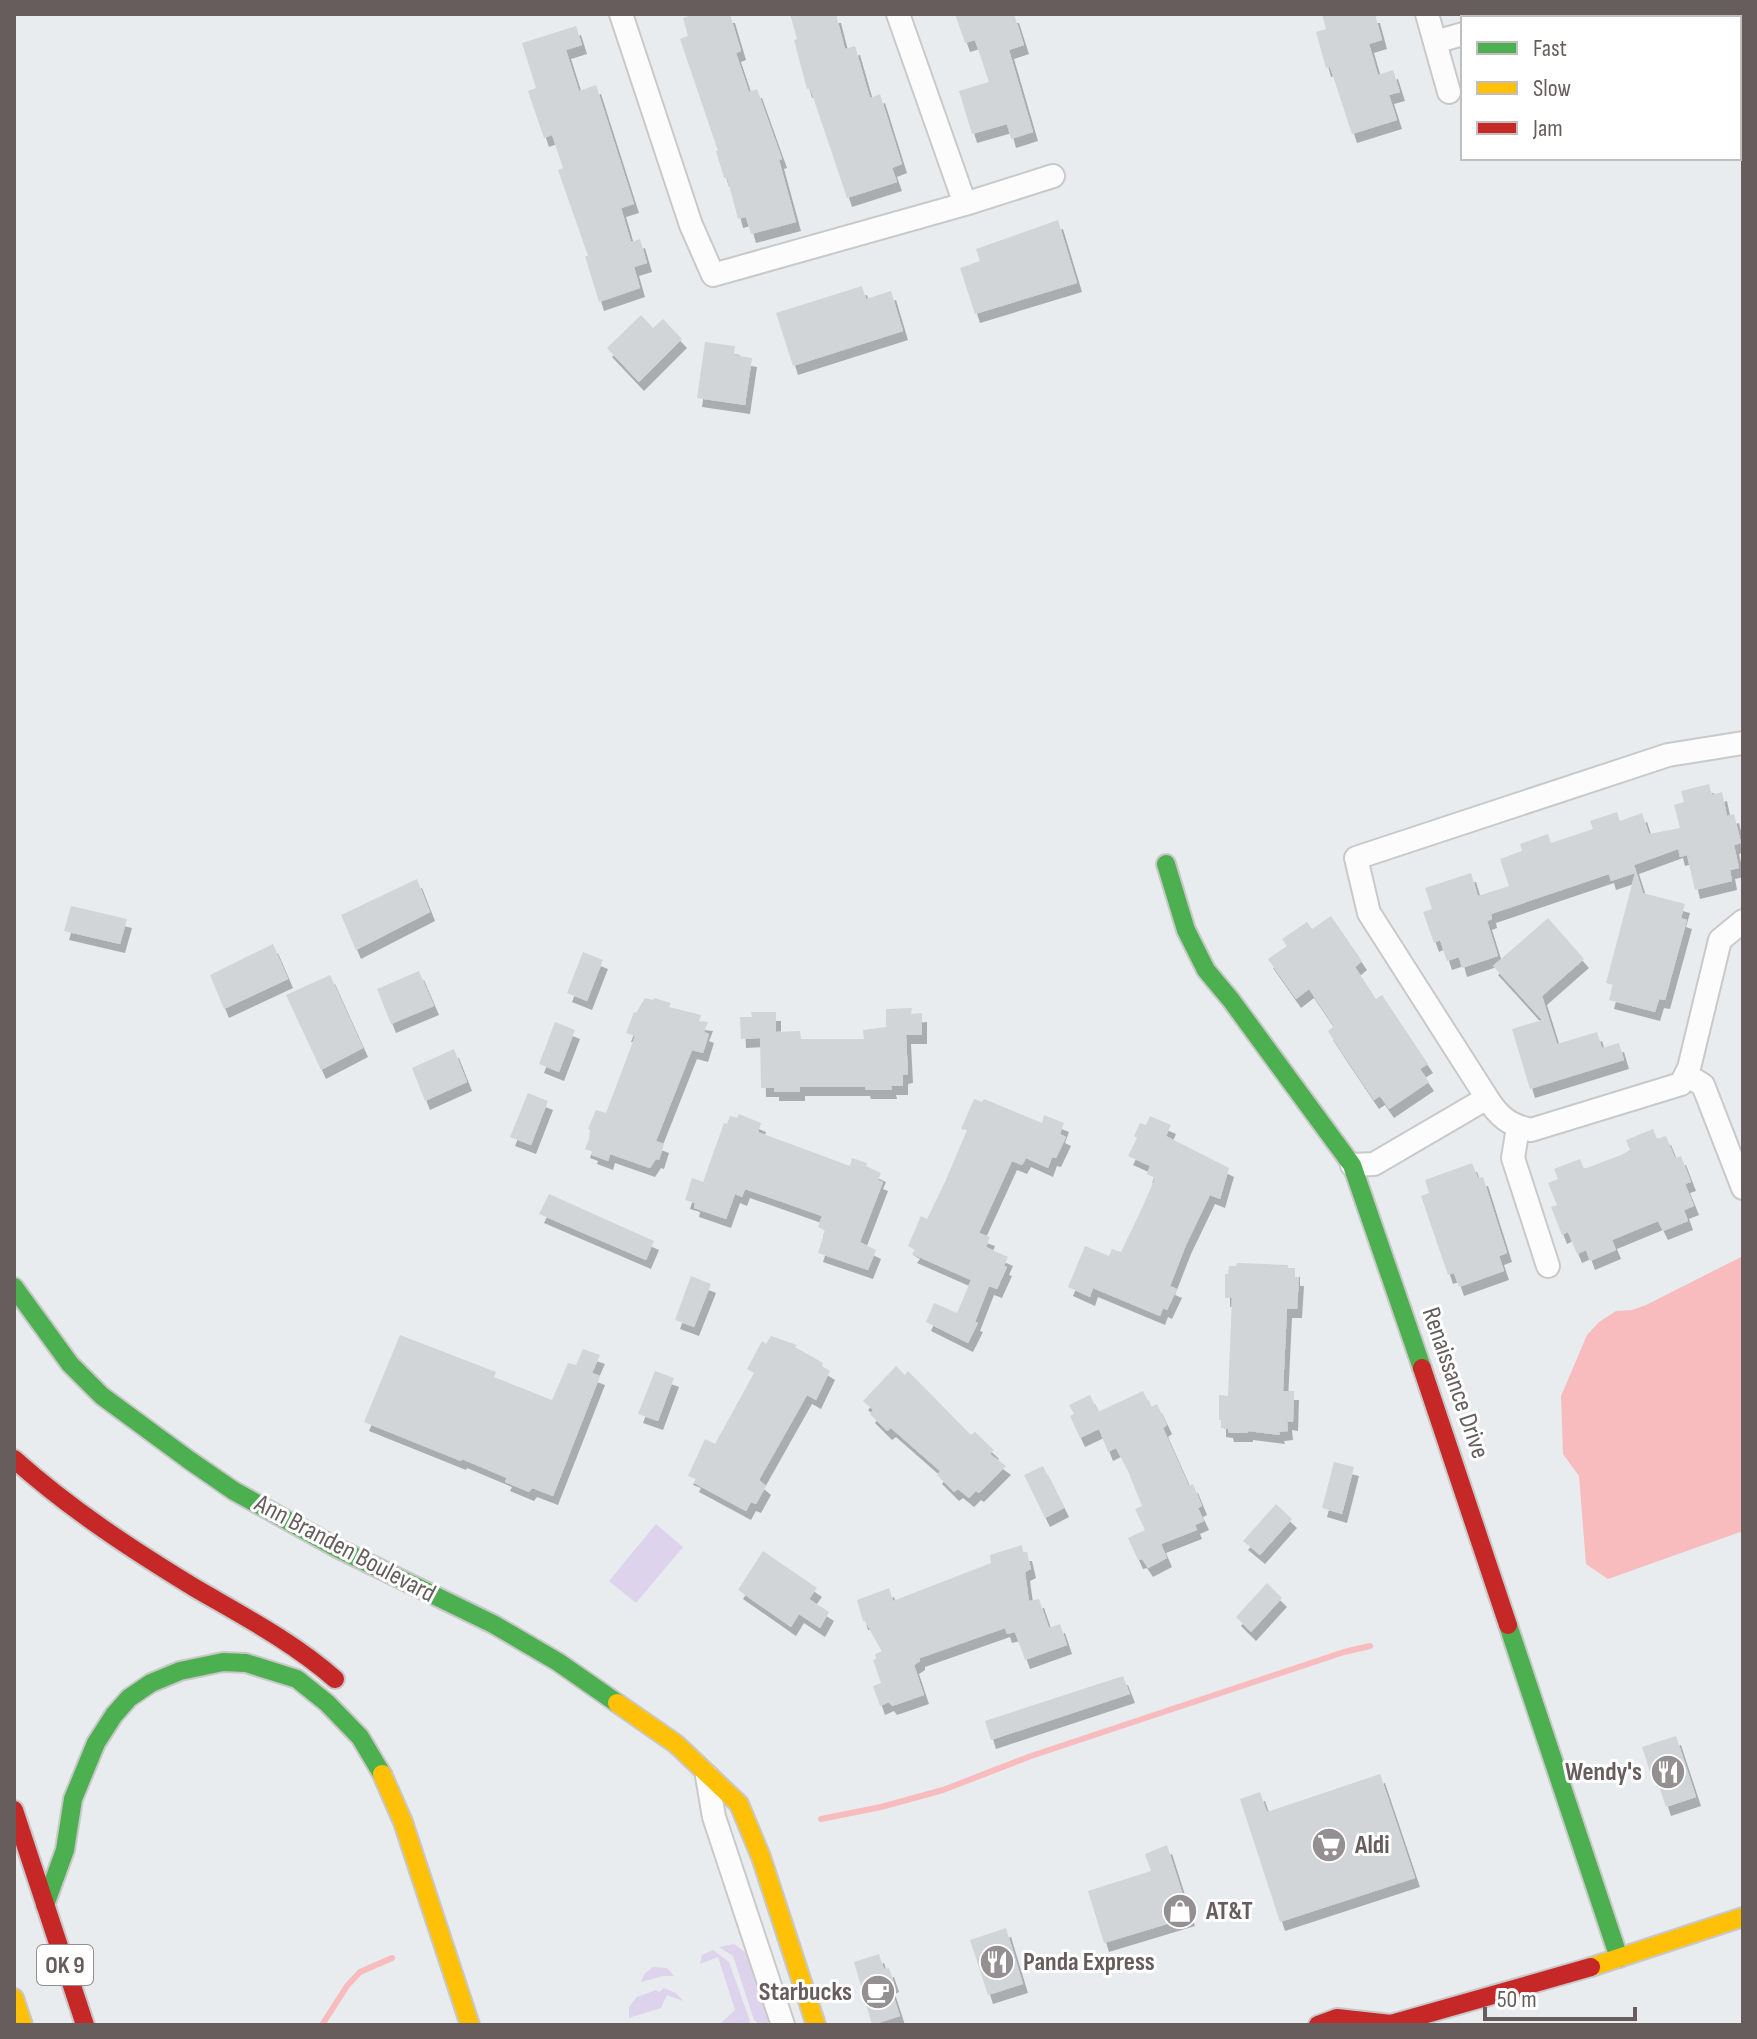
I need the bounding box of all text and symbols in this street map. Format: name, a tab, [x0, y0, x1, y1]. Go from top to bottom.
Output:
legend	[1461, 16, 1741, 160]
text: Fast	[1533, 34, 1567, 63]
text: Slow	[1533, 74, 1571, 103]
text: Jam	[1532, 114, 1563, 143]
street label: Renaissance Drive	[1415, 1303, 1495, 1463]
street label: Ann Branden Boulevard	[248, 1488, 441, 1610]
restaurant icon: Wendy's	[1649, 1753, 1687, 1791]
place label: Wendy's	[1565, 1757, 1642, 1788]
supermarket icon: Aldi	[1310, 1826, 1348, 1864]
place label: Aldi	[1354, 1830, 1389, 1861]
shop icon: AT&T	[1161, 1892, 1199, 1930]
place label: AT&T	[1205, 1896, 1253, 1927]
restaurant icon: Panda Express	[978, 1943, 1016, 1981]
road number: OK 9	[37, 1945, 93, 1985]
place label: Panda Express	[1023, 1947, 1155, 1978]
scale bar	[1485, 1971, 1635, 2021]
cafe icon: Starbucks	[859, 1973, 897, 2011]
place label: Starbucks	[759, 1977, 852, 2008]
text: 50 m	[1497, 1985, 1537, 2014]

